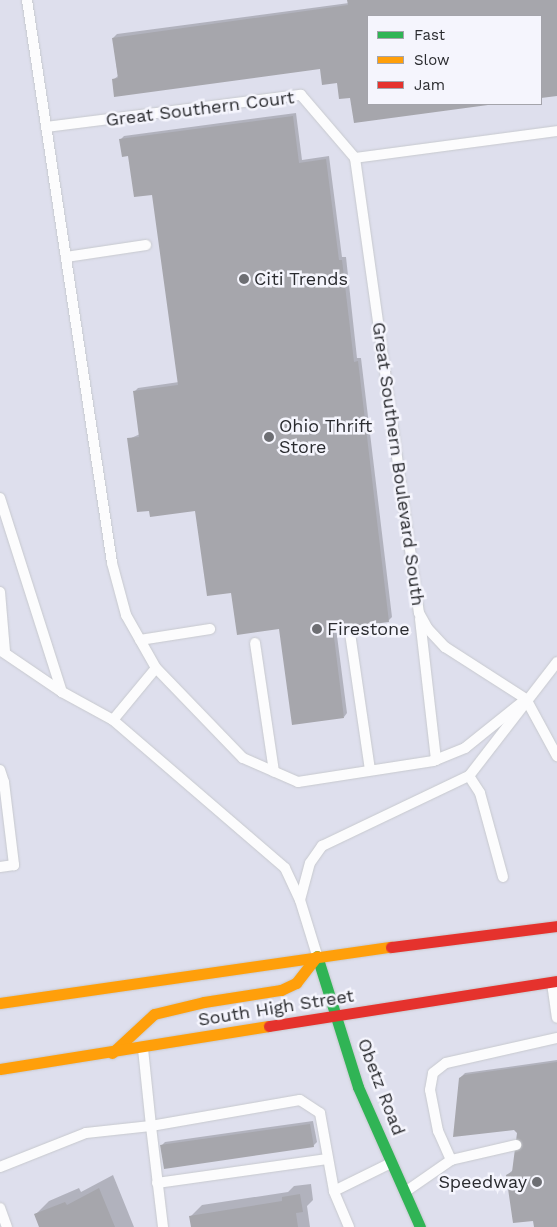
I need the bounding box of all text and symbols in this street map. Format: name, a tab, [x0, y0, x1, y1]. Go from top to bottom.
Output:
legend	[367, 15, 542, 105]
text: Fast	[414, 26, 445, 44]
text: Slow	[414, 51, 450, 69]
text: Jam	[414, 76, 445, 94]
street label: Great Southern Court	[105, 87, 295, 131]
place label: Citi Trends	[254, 268, 349, 290]
marker: Citi Trends	[238, 273, 250, 285]
street label: Great Southern Boulevard South	[367, 321, 429, 607]
place label: Ohio Thrift Store	[279, 416, 373, 458]
marker: Ohio Thrift Store	[263, 431, 275, 443]
place label: Firestone	[327, 618, 410, 640]
marker: Firestone	[311, 623, 323, 635]
street label: South High Street	[197, 985, 355, 1031]
street label: Obetz Road	[353, 1036, 409, 1138]
place label: Speedway	[438, 1171, 527, 1193]
marker: Speedway	[531, 1176, 543, 1188]

